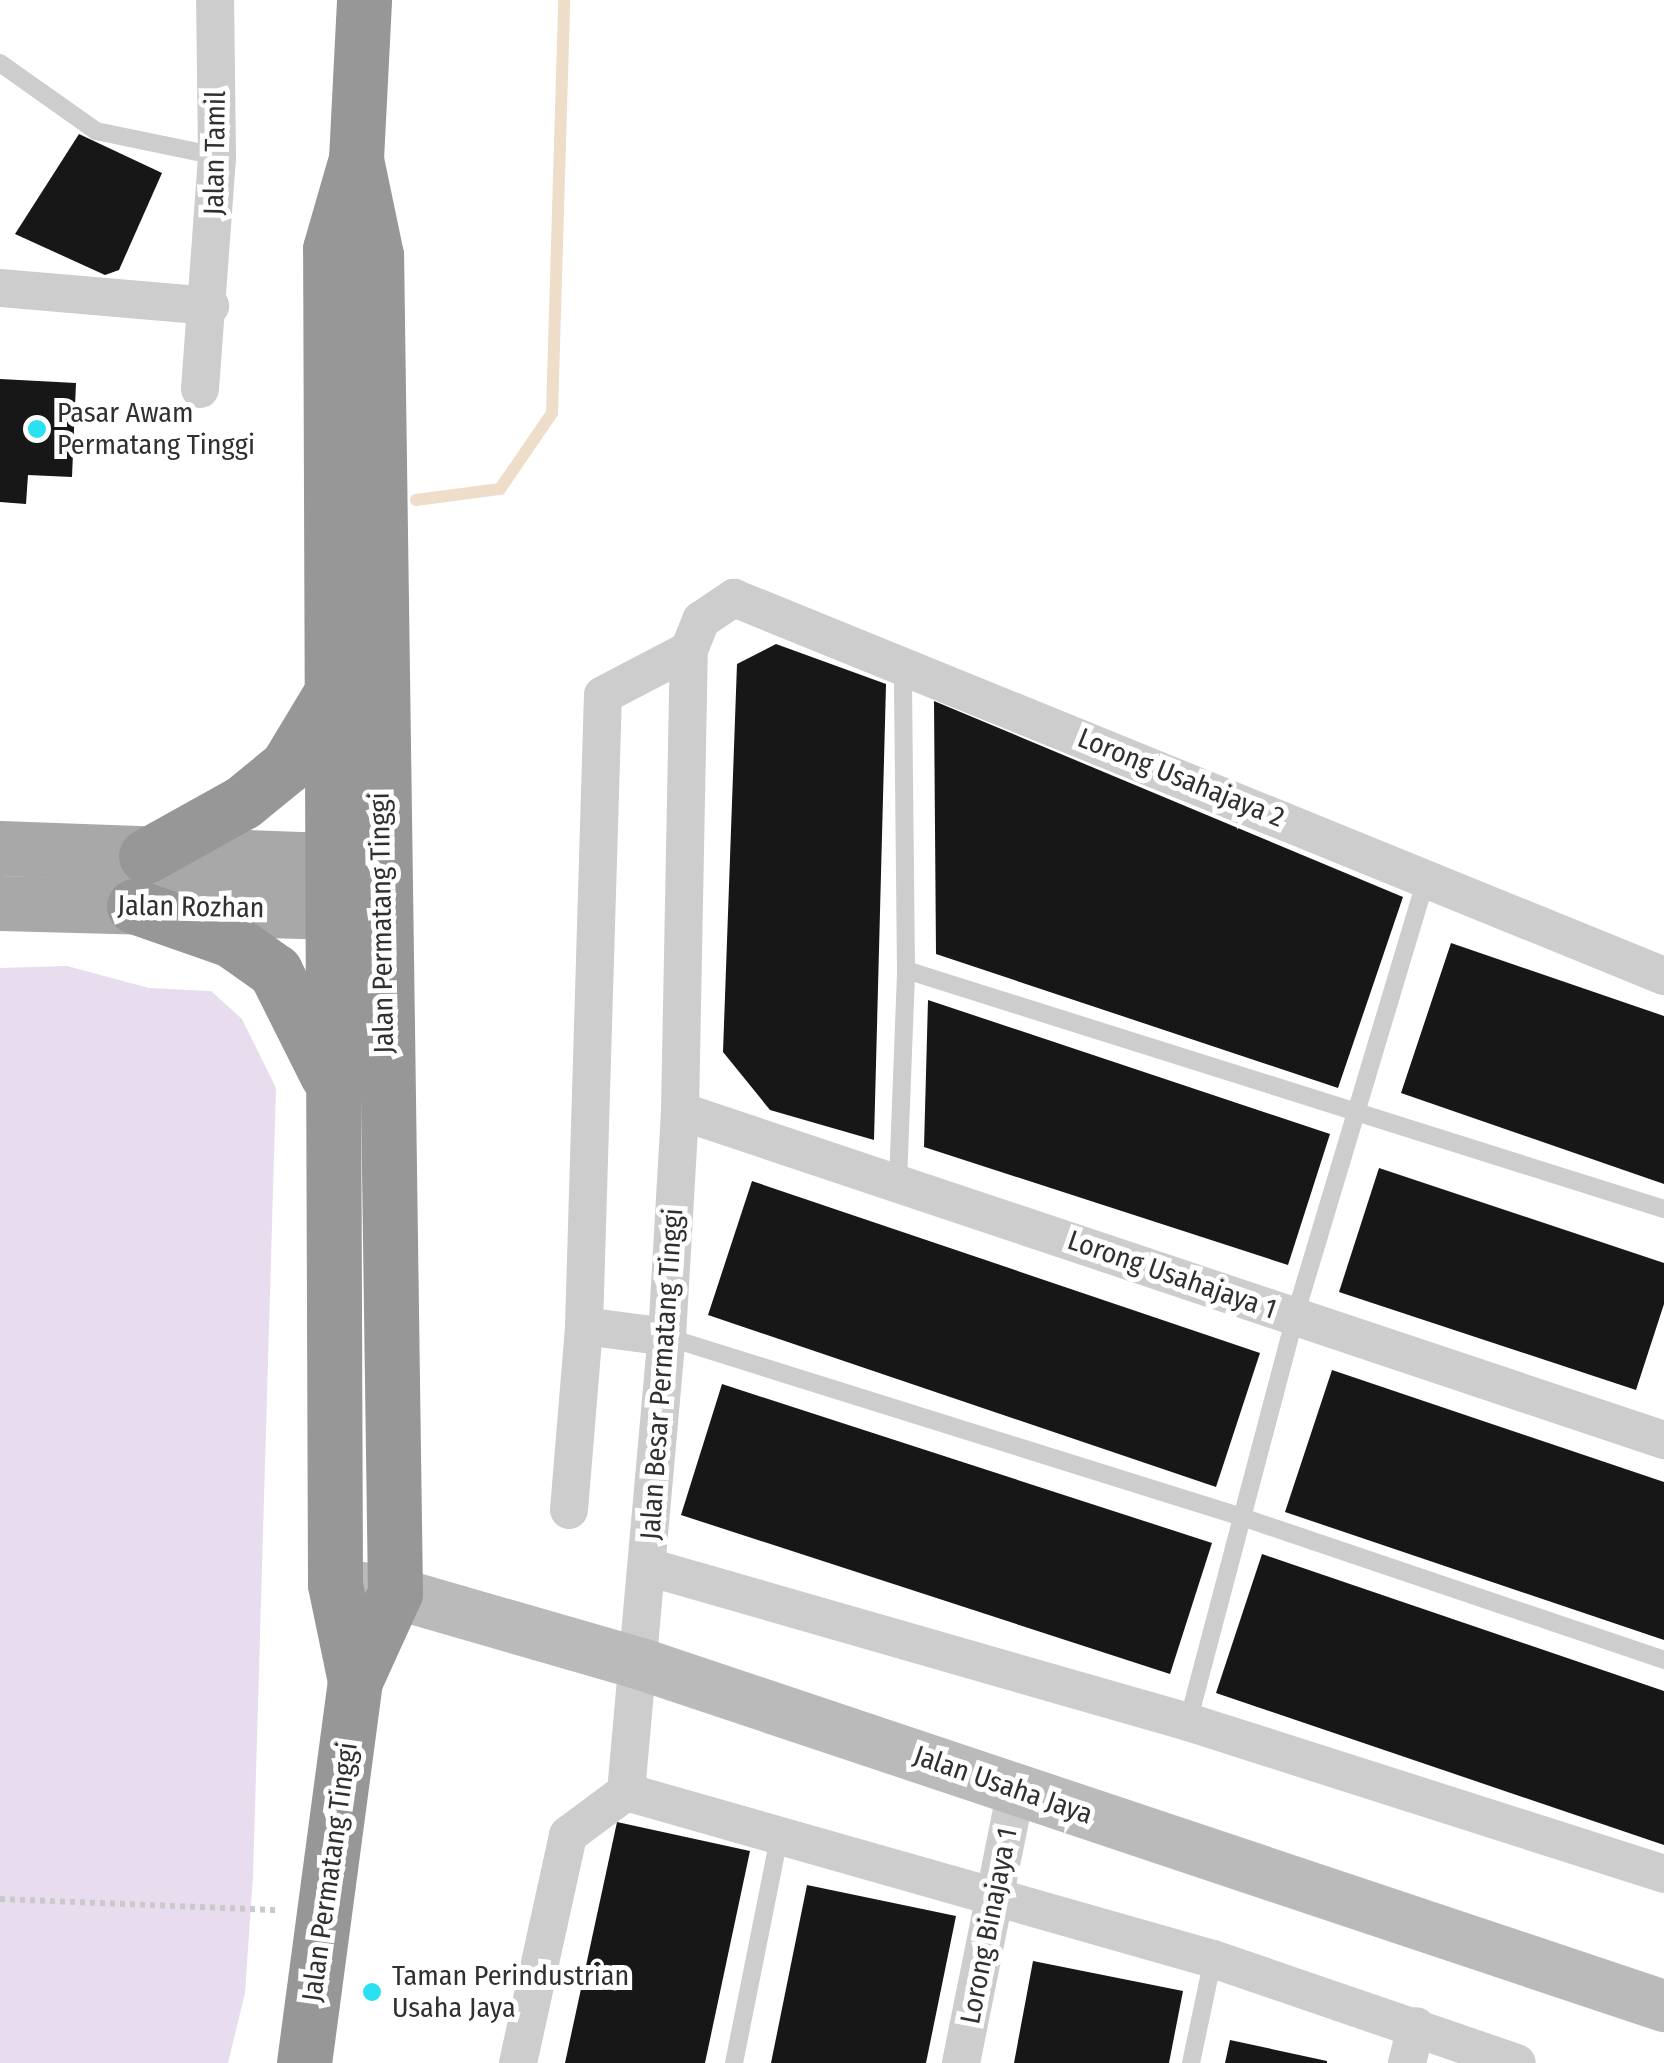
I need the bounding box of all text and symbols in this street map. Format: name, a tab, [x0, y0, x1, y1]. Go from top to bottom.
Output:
street label: Jalan Tamil	[197, 90, 233, 216]
place label: Pasar Awam Permatang Tinggi	[57, 396, 255, 462]
marker: Pasar Awam Permatang Tinggi	[26, 418, 48, 440]
street label: Lorong Usahajaya 2	[1073, 721, 1289, 835]
street label: Jalan Permatang Tinggi	[363, 792, 401, 1054]
street label: Jalan Rozhan	[117, 889, 265, 925]
street label: Jalan Besar Permatang Tinggi	[634, 1207, 690, 1541]
street label: Lorong Usahajaya 1	[1063, 1224, 1281, 1326]
street label: Jalan Usaha Jaya	[909, 1739, 1097, 1831]
street label: Jalan Permatang Tinggi	[295, 1740, 365, 2004]
street label: Lorong Binajaya 1	[954, 1825, 1024, 2027]
place label: Taman Perindustrian Usaha Jaya	[392, 1959, 629, 2025]
marker: Taman Perindustrian Usaha Jaya	[361, 1981, 383, 2003]

